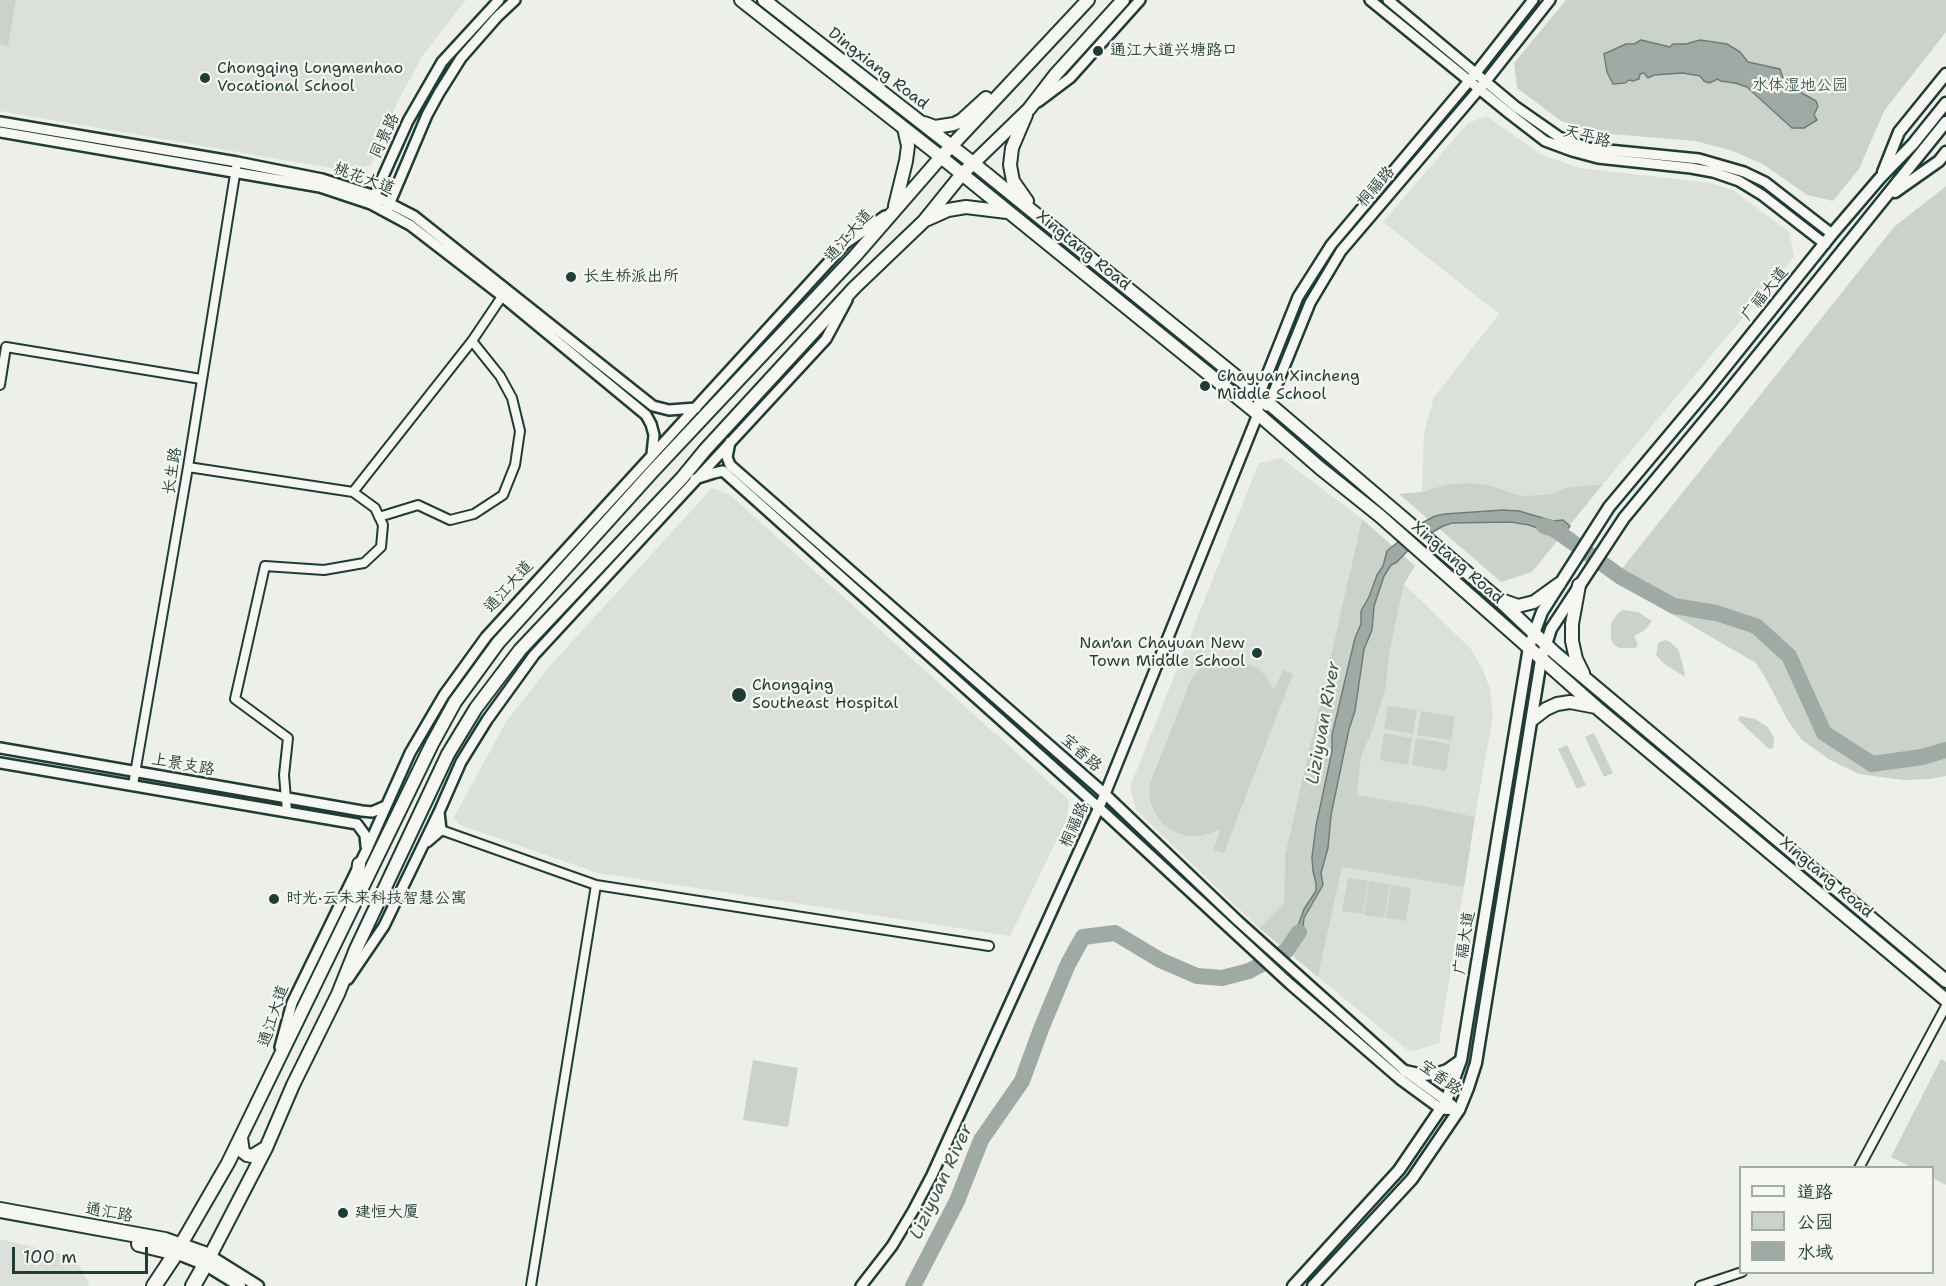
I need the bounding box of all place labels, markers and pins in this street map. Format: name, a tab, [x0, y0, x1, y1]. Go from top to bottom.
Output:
place label: 通江大道兴塘路口	[1110, 41, 1238, 61]
marker: 通江大道兴塘路口	[1091, 44, 1105, 58]
place label: Chongqing Longmenhao Vocational School	[217, 59, 403, 97]
marker: Chongqing Longmenhao Vocational School	[198, 71, 212, 85]
place label: 长生桥派出所	[583, 267, 679, 287]
marker: 长生桥派出所	[564, 270, 578, 284]
place label: Chayuan Xincheng Middle School	[1217, 367, 1360, 405]
marker: Chayuan Xincheng Middle School	[1198, 379, 1212, 393]
place label: Nan'an Chayuan New Town Middle School	[1079, 634, 1245, 672]
marker: Nan'an Chayuan New Town Middle School	[1250, 646, 1264, 660]
place label: Chongqing Southeast Hospital	[752, 676, 898, 714]
marker: Chongqing Southeast Hospital	[730, 686, 748, 704]
place label: 时光·云未来科技智慧公寓	[286, 889, 466, 909]
marker: 时光·云未来科技智慧公寓	[267, 892, 281, 906]
place label: 建恒大厦	[355, 1203, 419, 1223]
marker: 建恒大厦	[336, 1206, 350, 1220]

